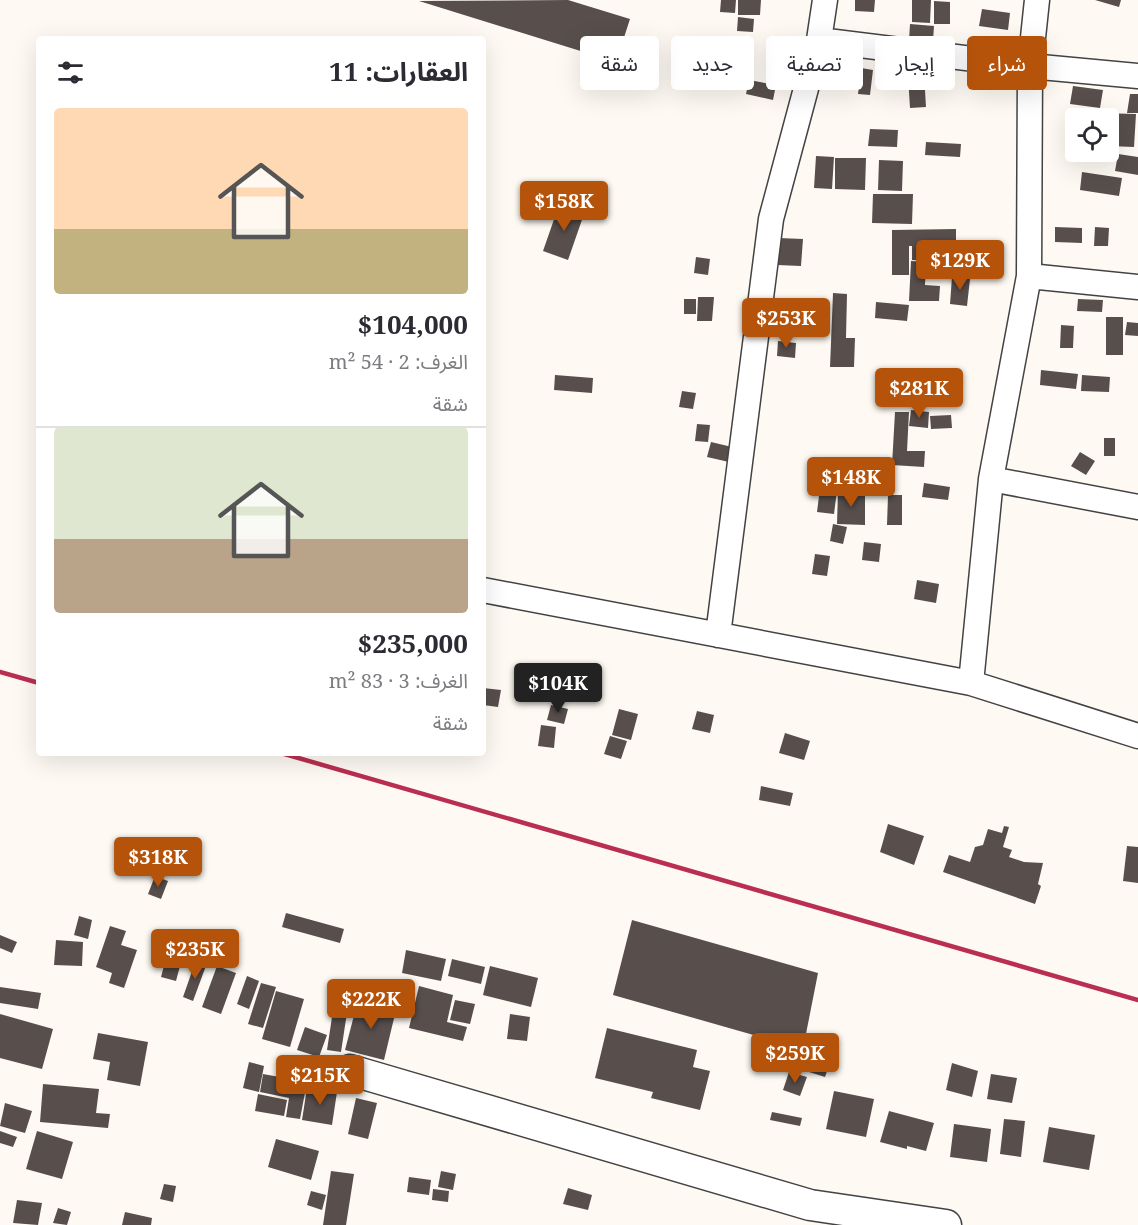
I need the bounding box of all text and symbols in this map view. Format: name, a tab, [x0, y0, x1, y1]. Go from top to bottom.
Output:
chip: شقة	[580, 36, 659, 90]
chip: جديد	[671, 36, 754, 90]
chip: تصفية	[766, 36, 863, 90]
chip: إيجار	[875, 36, 955, 90]
chip: شراء	[967, 36, 1047, 90]
text: العقارات: 11	[329, 53, 468, 89]
icon: filters	[54, 56, 87, 89]
map controls	[1065, 108, 1119, 162]
button: locate	[1065, 108, 1119, 162]
icon: home	[207, 147, 315, 255]
pin: $158K	[522, 181, 606, 232]
text: $158K	[534, 187, 594, 214]
pin: $129K	[918, 240, 1002, 291]
text: $129K	[930, 246, 990, 273]
pin: $253K	[744, 298, 828, 349]
text: $253K	[756, 304, 816, 331]
text: $104,000	[358, 306, 468, 342]
text: الغرف: 2 · 54 m²	[329, 348, 468, 375]
pin: $281K	[877, 368, 961, 419]
text: $281K	[889, 374, 949, 401]
text: شقة	[433, 390, 468, 417]
pin: $148K	[809, 457, 893, 508]
text: $148K	[821, 463, 881, 490]
icon: home	[207, 466, 315, 574]
text: $235,000	[358, 625, 468, 661]
pin: $104K	[516, 663, 600, 714]
text: الغرف: 3 · 83 m²	[329, 667, 468, 694]
text: $104K	[528, 669, 588, 696]
text: شقة	[433, 709, 468, 736]
pin: $318K	[116, 837, 200, 888]
text: $318K	[128, 843, 188, 870]
pin: $235K	[153, 929, 237, 980]
text: $235K	[165, 935, 225, 962]
pin: $222K	[329, 979, 413, 1030]
text: $222K	[341, 985, 401, 1012]
pin: $259K	[753, 1033, 837, 1084]
text: $259K	[765, 1039, 825, 1066]
pin: $215K	[278, 1055, 362, 1106]
text: $215K	[290, 1061, 350, 1088]

